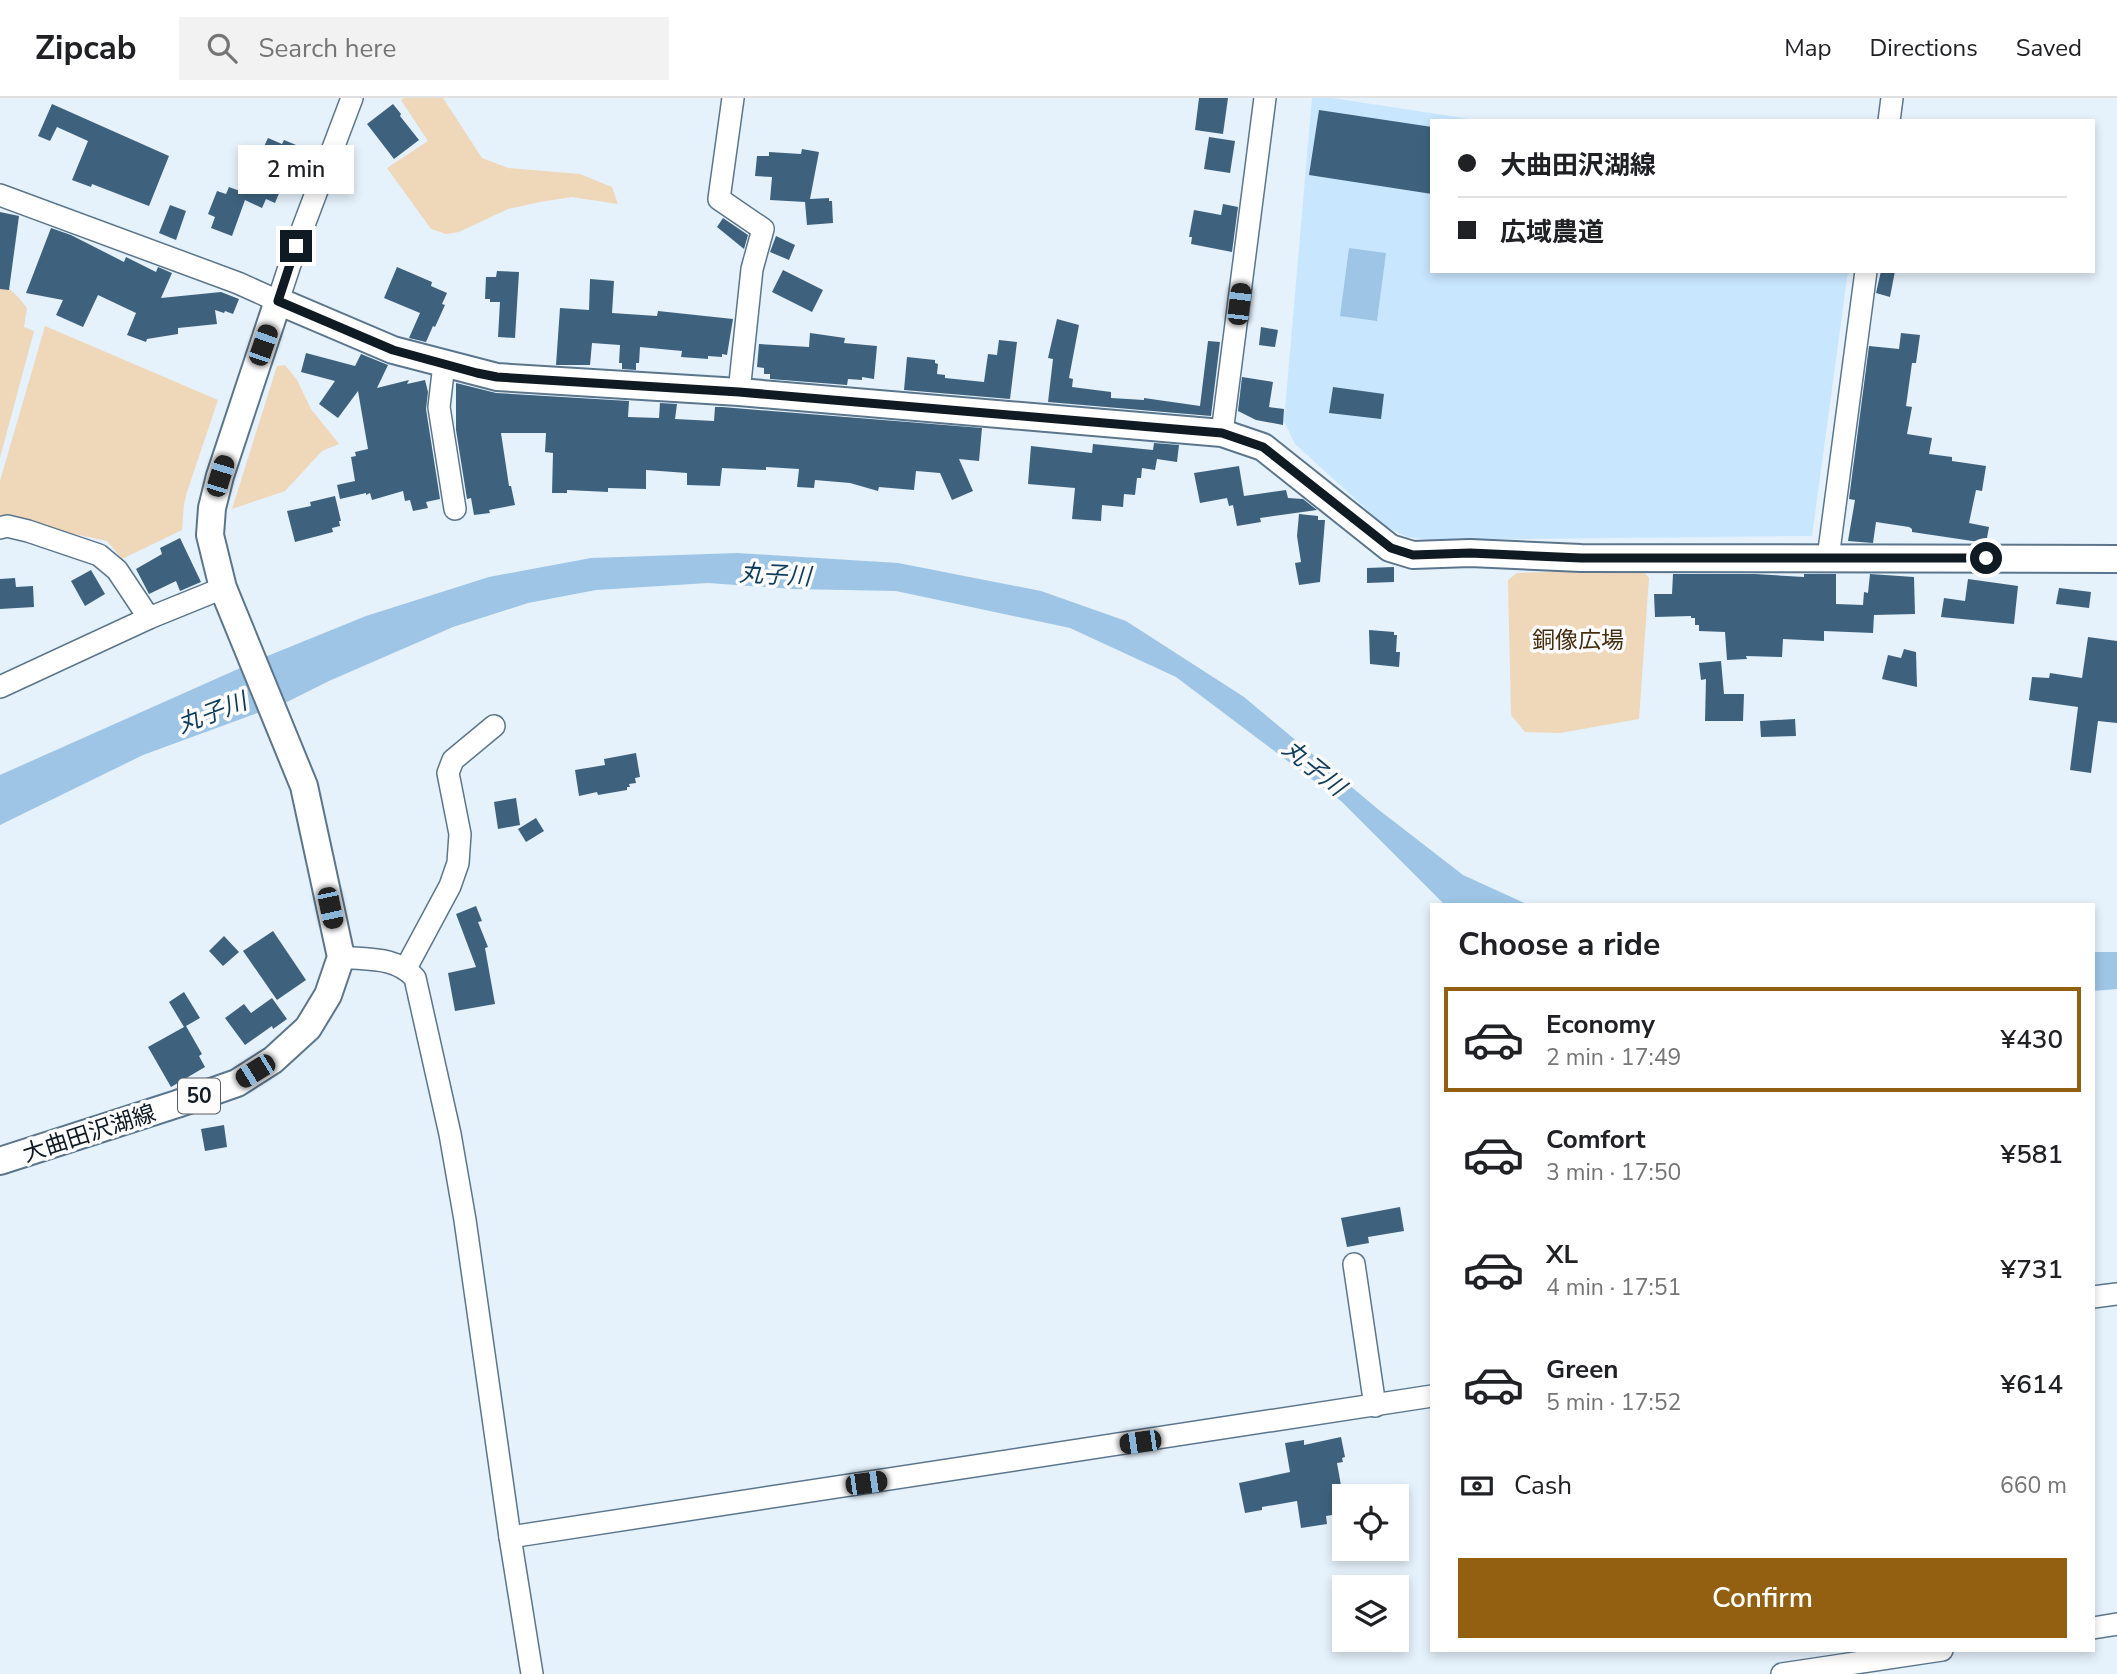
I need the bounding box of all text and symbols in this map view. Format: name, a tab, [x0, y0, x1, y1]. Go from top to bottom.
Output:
search box	[179, 17, 669, 80]
text: Zipcab	[35, 26, 137, 71]
icon: search	[203, 29, 241, 67]
text: Search here	[259, 31, 396, 66]
text: Map	[1784, 32, 1831, 64]
text: Directions	[1869, 32, 1978, 64]
text: Saved	[2016, 32, 2082, 64]
callout: 2 min	[238, 144, 354, 194]
text: 大曲田沢湖線	[1500, 148, 1656, 183]
text: 2 min	[267, 154, 325, 185]
text: 広域農道	[1500, 215, 1604, 250]
route end	[280, 230, 312, 262]
car	[1227, 282, 1252, 326]
car	[247, 322, 280, 368]
car	[204, 453, 237, 499]
route start	[1970, 542, 2002, 574]
water label: 丸子川	[738, 557, 815, 593]
park label: 銅像広場	[1532, 625, 1624, 656]
water label: 丸子川	[173, 684, 254, 741]
water label: 丸子川	[1276, 733, 1354, 805]
car	[316, 885, 345, 931]
text: Choose a ride	[1458, 923, 1660, 966]
text: Economy	[1546, 1007, 1655, 1042]
icon: car	[1462, 1008, 1525, 1071]
text: ¥430	[2001, 1022, 2063, 1057]
text: 2 min · 17:49	[1546, 1042, 1681, 1073]
car	[232, 1051, 279, 1091]
road number: 50	[178, 1079, 220, 1114]
street label: 大曲田沢湖線	[19, 1097, 160, 1170]
text: Comfort	[1546, 1122, 1646, 1157]
icon: car	[1462, 1123, 1525, 1186]
text: ¥581	[2001, 1137, 2063, 1172]
text: 3 min · 17:50	[1546, 1157, 1681, 1188]
text: XL	[1546, 1237, 1578, 1272]
icon: car	[1462, 1238, 1525, 1301]
text: ¥731	[2001, 1252, 2063, 1287]
text: 4 min · 17:51	[1546, 1272, 1681, 1303]
text: Green	[1546, 1352, 1619, 1387]
icon: car	[1462, 1353, 1525, 1416]
text: ¥614	[2001, 1367, 2063, 1402]
text: 5 min · 17:52	[1546, 1387, 1681, 1418]
car	[1118, 1429, 1163, 1455]
icon: cash	[1458, 1467, 1496, 1505]
text: Cash	[1514, 1468, 1572, 1503]
car	[844, 1470, 889, 1496]
text: 660 m	[2000, 1470, 2067, 1501]
map controls	[1332, 1484, 1409, 1652]
button: locate	[1332, 1484, 1409, 1561]
button: Confirm	[1458, 1558, 2067, 1638]
button: layers	[1332, 1575, 1409, 1652]

